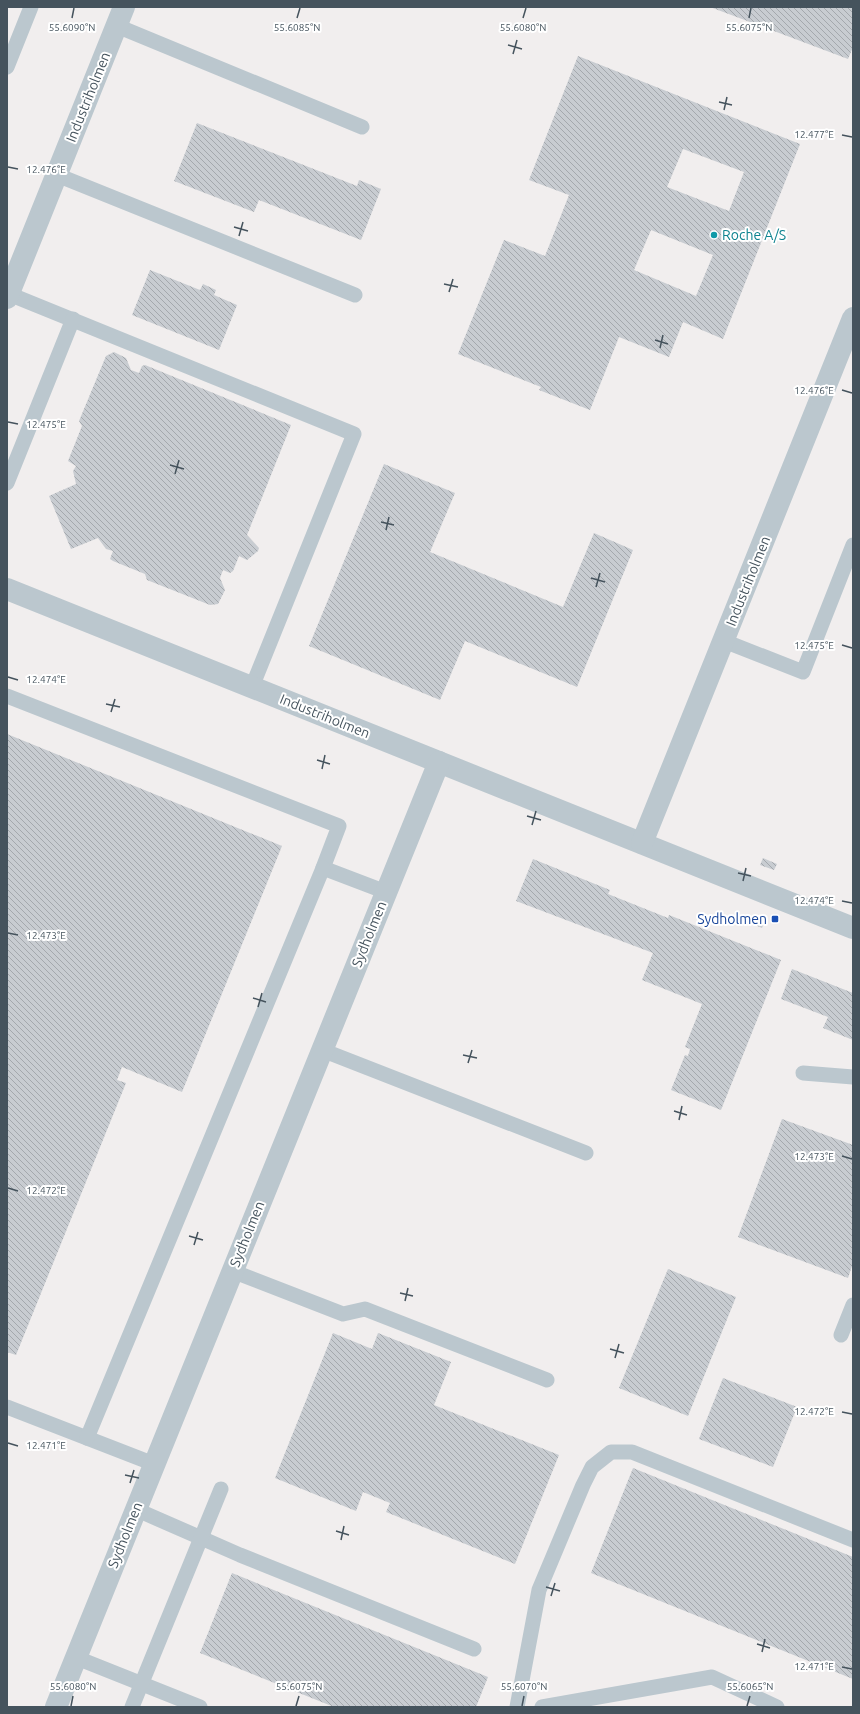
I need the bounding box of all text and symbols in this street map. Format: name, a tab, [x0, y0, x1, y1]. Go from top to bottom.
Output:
text: 55.6090°N	[49, 22, 95, 33]
text: 55.6085°N	[274, 22, 320, 33]
text: 55.6080°N	[500, 22, 546, 33]
text: 55.6075°N	[726, 22, 772, 33]
street label: Industriholmen	[63, 50, 113, 144]
text: 12.477°E	[794, 129, 834, 140]
text: 12.476°E	[26, 164, 66, 175]
place label: Roche A/S	[722, 227, 786, 243]
marker: Roche A/S	[709, 230, 719, 240]
text: 12.476°E	[794, 385, 834, 396]
text: 12.475°E	[26, 419, 66, 430]
street label: Industriholmen	[723, 534, 773, 628]
text: 12.475°E	[794, 640, 834, 651]
text: 12.474°E	[26, 674, 66, 685]
street label: Industriholmen	[278, 691, 372, 741]
text: 12.474°E	[794, 895, 834, 906]
street label: Sydholmen	[349, 899, 389, 969]
place label: Sydholmen	[697, 911, 767, 927]
marker: Sydholmen	[770, 914, 780, 924]
text: 12.473°E	[26, 930, 66, 941]
text: 12.473°E	[794, 1151, 834, 1162]
text: 12.472°E	[26, 1185, 66, 1196]
street label: Sydholmen	[227, 1199, 267, 1269]
text: 12.472°E	[794, 1406, 834, 1417]
text: 12.471°E	[26, 1440, 66, 1451]
street label: Sydholmen	[105, 1500, 145, 1570]
text: 12.471°E	[794, 1661, 834, 1672]
text: 55.6080°N	[50, 1681, 96, 1692]
text: 55.6075°N	[276, 1681, 322, 1692]
text: 55.6070°N	[501, 1681, 547, 1692]
text: 55.6065°N	[727, 1681, 773, 1692]

